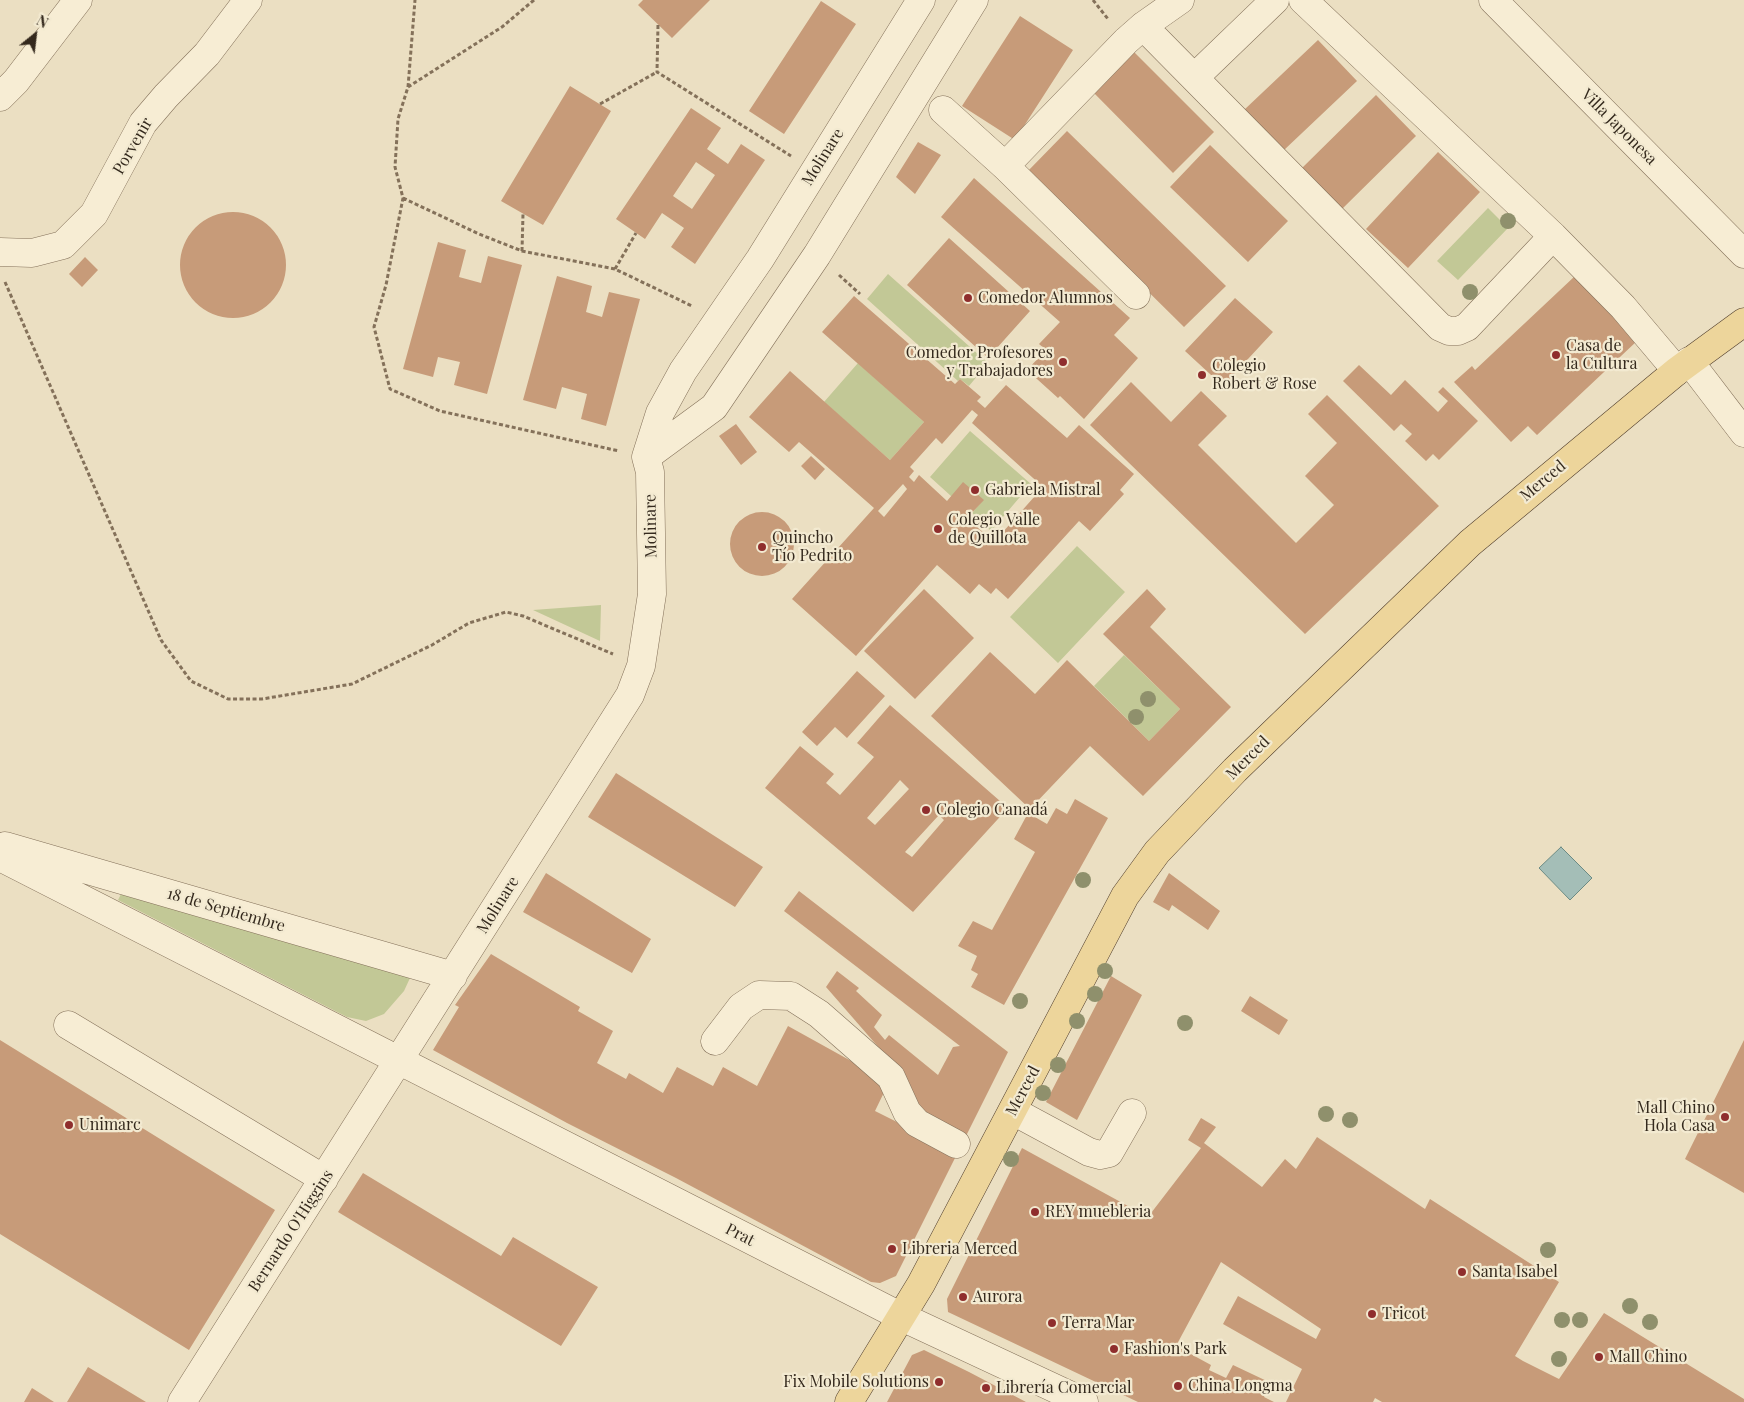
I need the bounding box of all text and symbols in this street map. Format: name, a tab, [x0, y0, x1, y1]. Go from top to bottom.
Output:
north arrow	[10, 10, 60, 60]
text: N	[33, 11, 52, 32]
street label: Villa Japonesa	[1577, 85, 1661, 169]
street label: Porvenir	[109, 114, 157, 178]
street label: Molinare	[798, 125, 848, 189]
place label: Comedor Alumnos	[978, 288, 1113, 308]
marker: Comedor Alumnos	[962, 292, 974, 304]
place label: Casa de la Cultura	[1566, 336, 1637, 374]
place label: Comedor Profesores y Trabajadores	[906, 343, 1053, 381]
marker: Casa de la Cultura	[1550, 349, 1562, 361]
marker: Comedor Profesores y Trabajadores	[1057, 356, 1069, 368]
place label: Colegio Robert & Rose	[1212, 356, 1317, 394]
marker: Colegio Robert & Rose	[1196, 369, 1208, 381]
street label: Merced	[1516, 456, 1570, 506]
place label: Gabriela Mistral	[985, 480, 1101, 500]
marker: Gabriela Mistral	[969, 484, 981, 496]
street label: Molinare	[641, 494, 661, 558]
place label: Colegio Valle de Quillota	[948, 510, 1040, 548]
marker: Colegio Valle de Quillota	[932, 523, 944, 535]
place label: Quincho Tío Pedrito	[772, 528, 852, 566]
marker: Quincho Tío Pedrito	[756, 541, 768, 553]
street label: Merced	[1222, 732, 1274, 784]
place label: Colegio Canadá	[936, 800, 1048, 820]
marker: Colegio Canadá	[920, 804, 932, 816]
street label: Molinare	[473, 873, 523, 937]
street label: 18 de Septiembre	[165, 884, 287, 936]
street label: Merced	[1002, 1063, 1044, 1119]
place label: Mall Chino Hola Casa	[1637, 1098, 1715, 1136]
marker: Mall Chino Hola Casa	[1719, 1111, 1731, 1123]
place label: Unimarc	[79, 1115, 141, 1135]
marker: Unimarc	[63, 1119, 75, 1131]
street label: Bernardo O'Higgins	[244, 1166, 338, 1296]
place label: REY muebleria	[1045, 1202, 1151, 1222]
marker: REY muebleria	[1029, 1206, 1041, 1218]
street label: Prat	[722, 1220, 758, 1250]
place label: Libreria Merced	[902, 1239, 1017, 1259]
marker: Libreria Merced	[886, 1243, 898, 1255]
place label: Santa Isabel	[1472, 1262, 1558, 1282]
marker: Santa Isabel	[1456, 1266, 1468, 1278]
place label: Aurora	[973, 1287, 1023, 1307]
marker: Aurora	[957, 1291, 969, 1303]
place label: Tricot	[1382, 1304, 1426, 1324]
marker: Tricot	[1366, 1308, 1378, 1320]
place label: Terra Mar	[1062, 1313, 1134, 1333]
marker: Terra Mar	[1046, 1317, 1058, 1329]
place label: Fashion's Park	[1124, 1339, 1227, 1359]
marker: Fashion's Park	[1108, 1343, 1120, 1355]
place label: Mall Chino	[1609, 1347, 1687, 1367]
marker: Mall Chino	[1593, 1351, 1605, 1363]
place label: Fix Mobile Solutions	[783, 1372, 929, 1392]
marker: Fix Mobile Solutions	[933, 1376, 945, 1388]
place label: China Longma	[1188, 1376, 1293, 1396]
place label: Librería Comercial	[996, 1378, 1132, 1398]
marker: China Longma	[1172, 1380, 1184, 1392]
marker: Librería Comercial	[980, 1382, 992, 1394]

